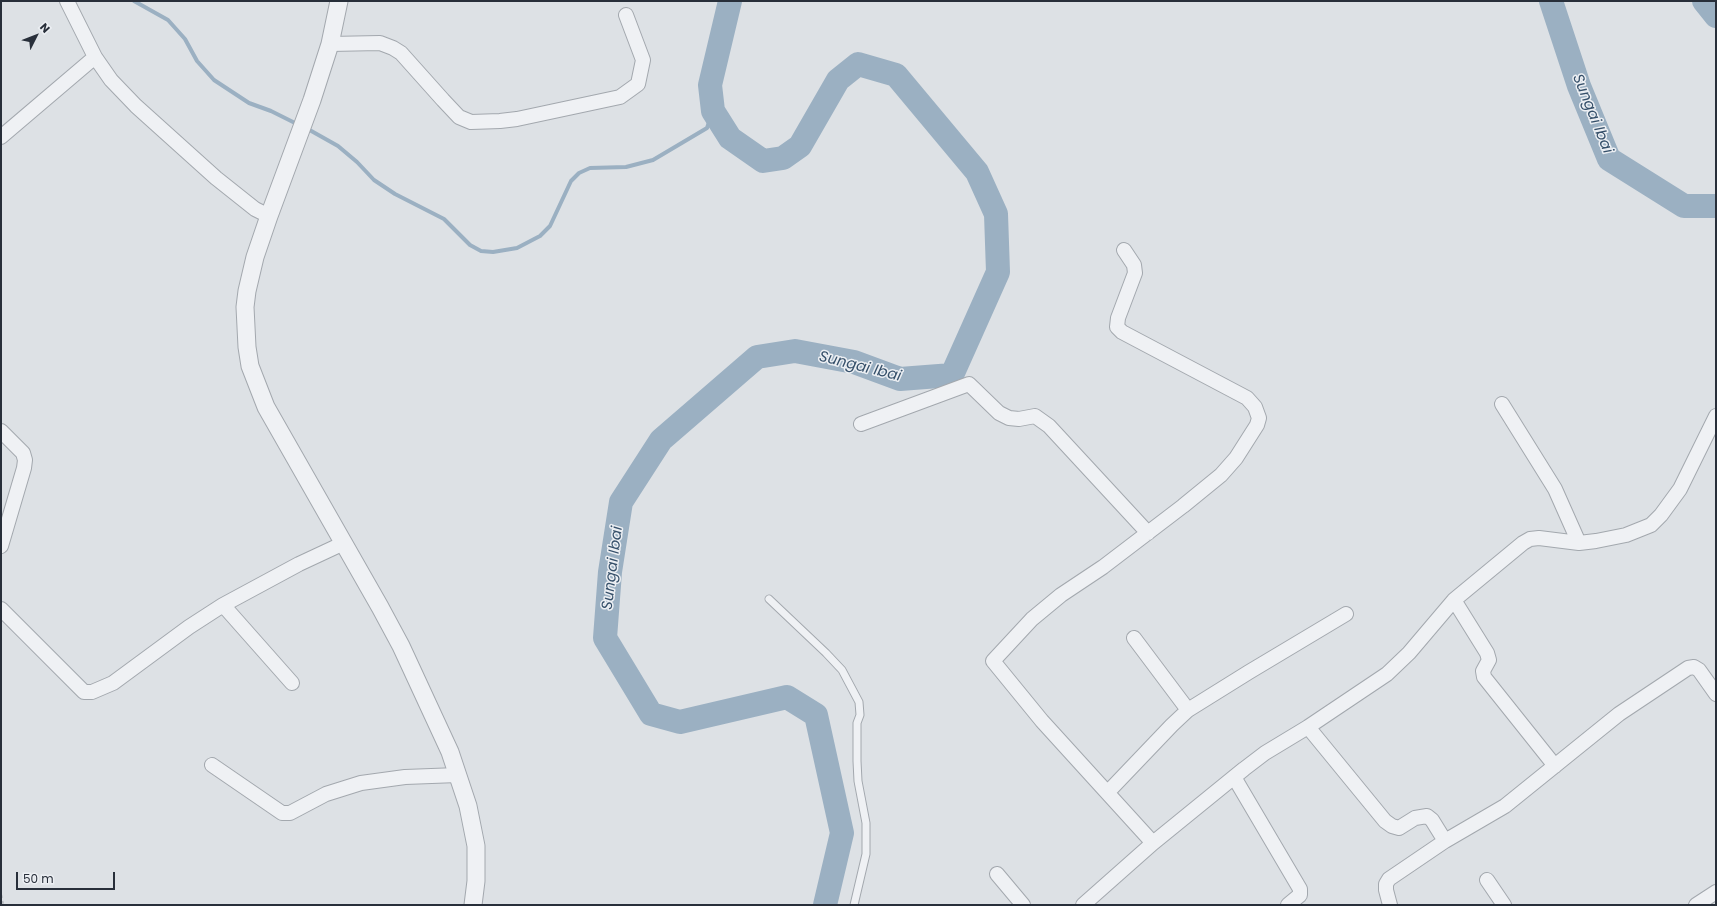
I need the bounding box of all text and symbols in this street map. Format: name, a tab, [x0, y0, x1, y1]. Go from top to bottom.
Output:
north arrow	[16, 16, 56, 56]
text: N	[36, 20, 54, 36]
water label: Sungai Ibai	[1568, 72, 1616, 156]
water label: Sungai Ibai	[817, 348, 903, 386]
water label: Sungai Ibai	[599, 525, 627, 611]
scale bar	[18, 864, 117, 890]
text: 50 m	[23, 870, 54, 887]

